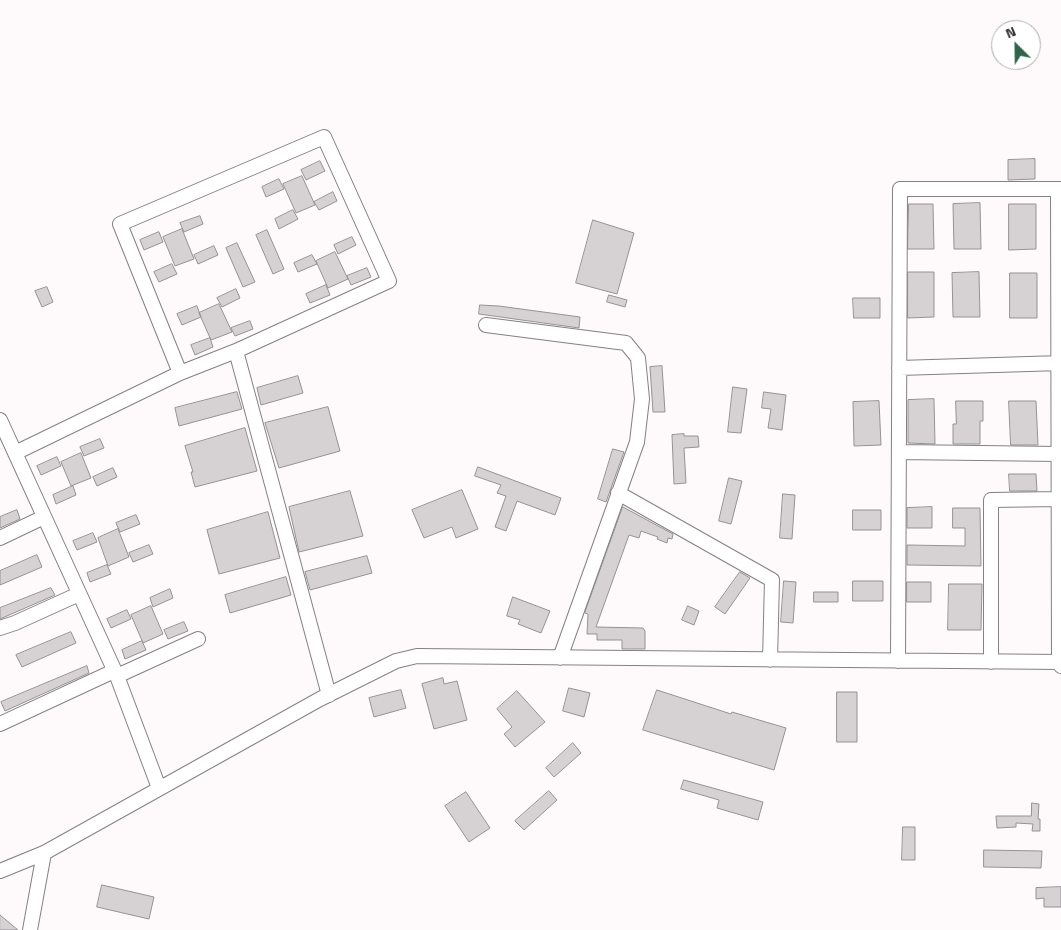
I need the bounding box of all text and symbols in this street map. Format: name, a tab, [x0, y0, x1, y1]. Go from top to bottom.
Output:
north arrow	[991, 20, 1041, 70]
text: N	[1002, 20, 1019, 43]

